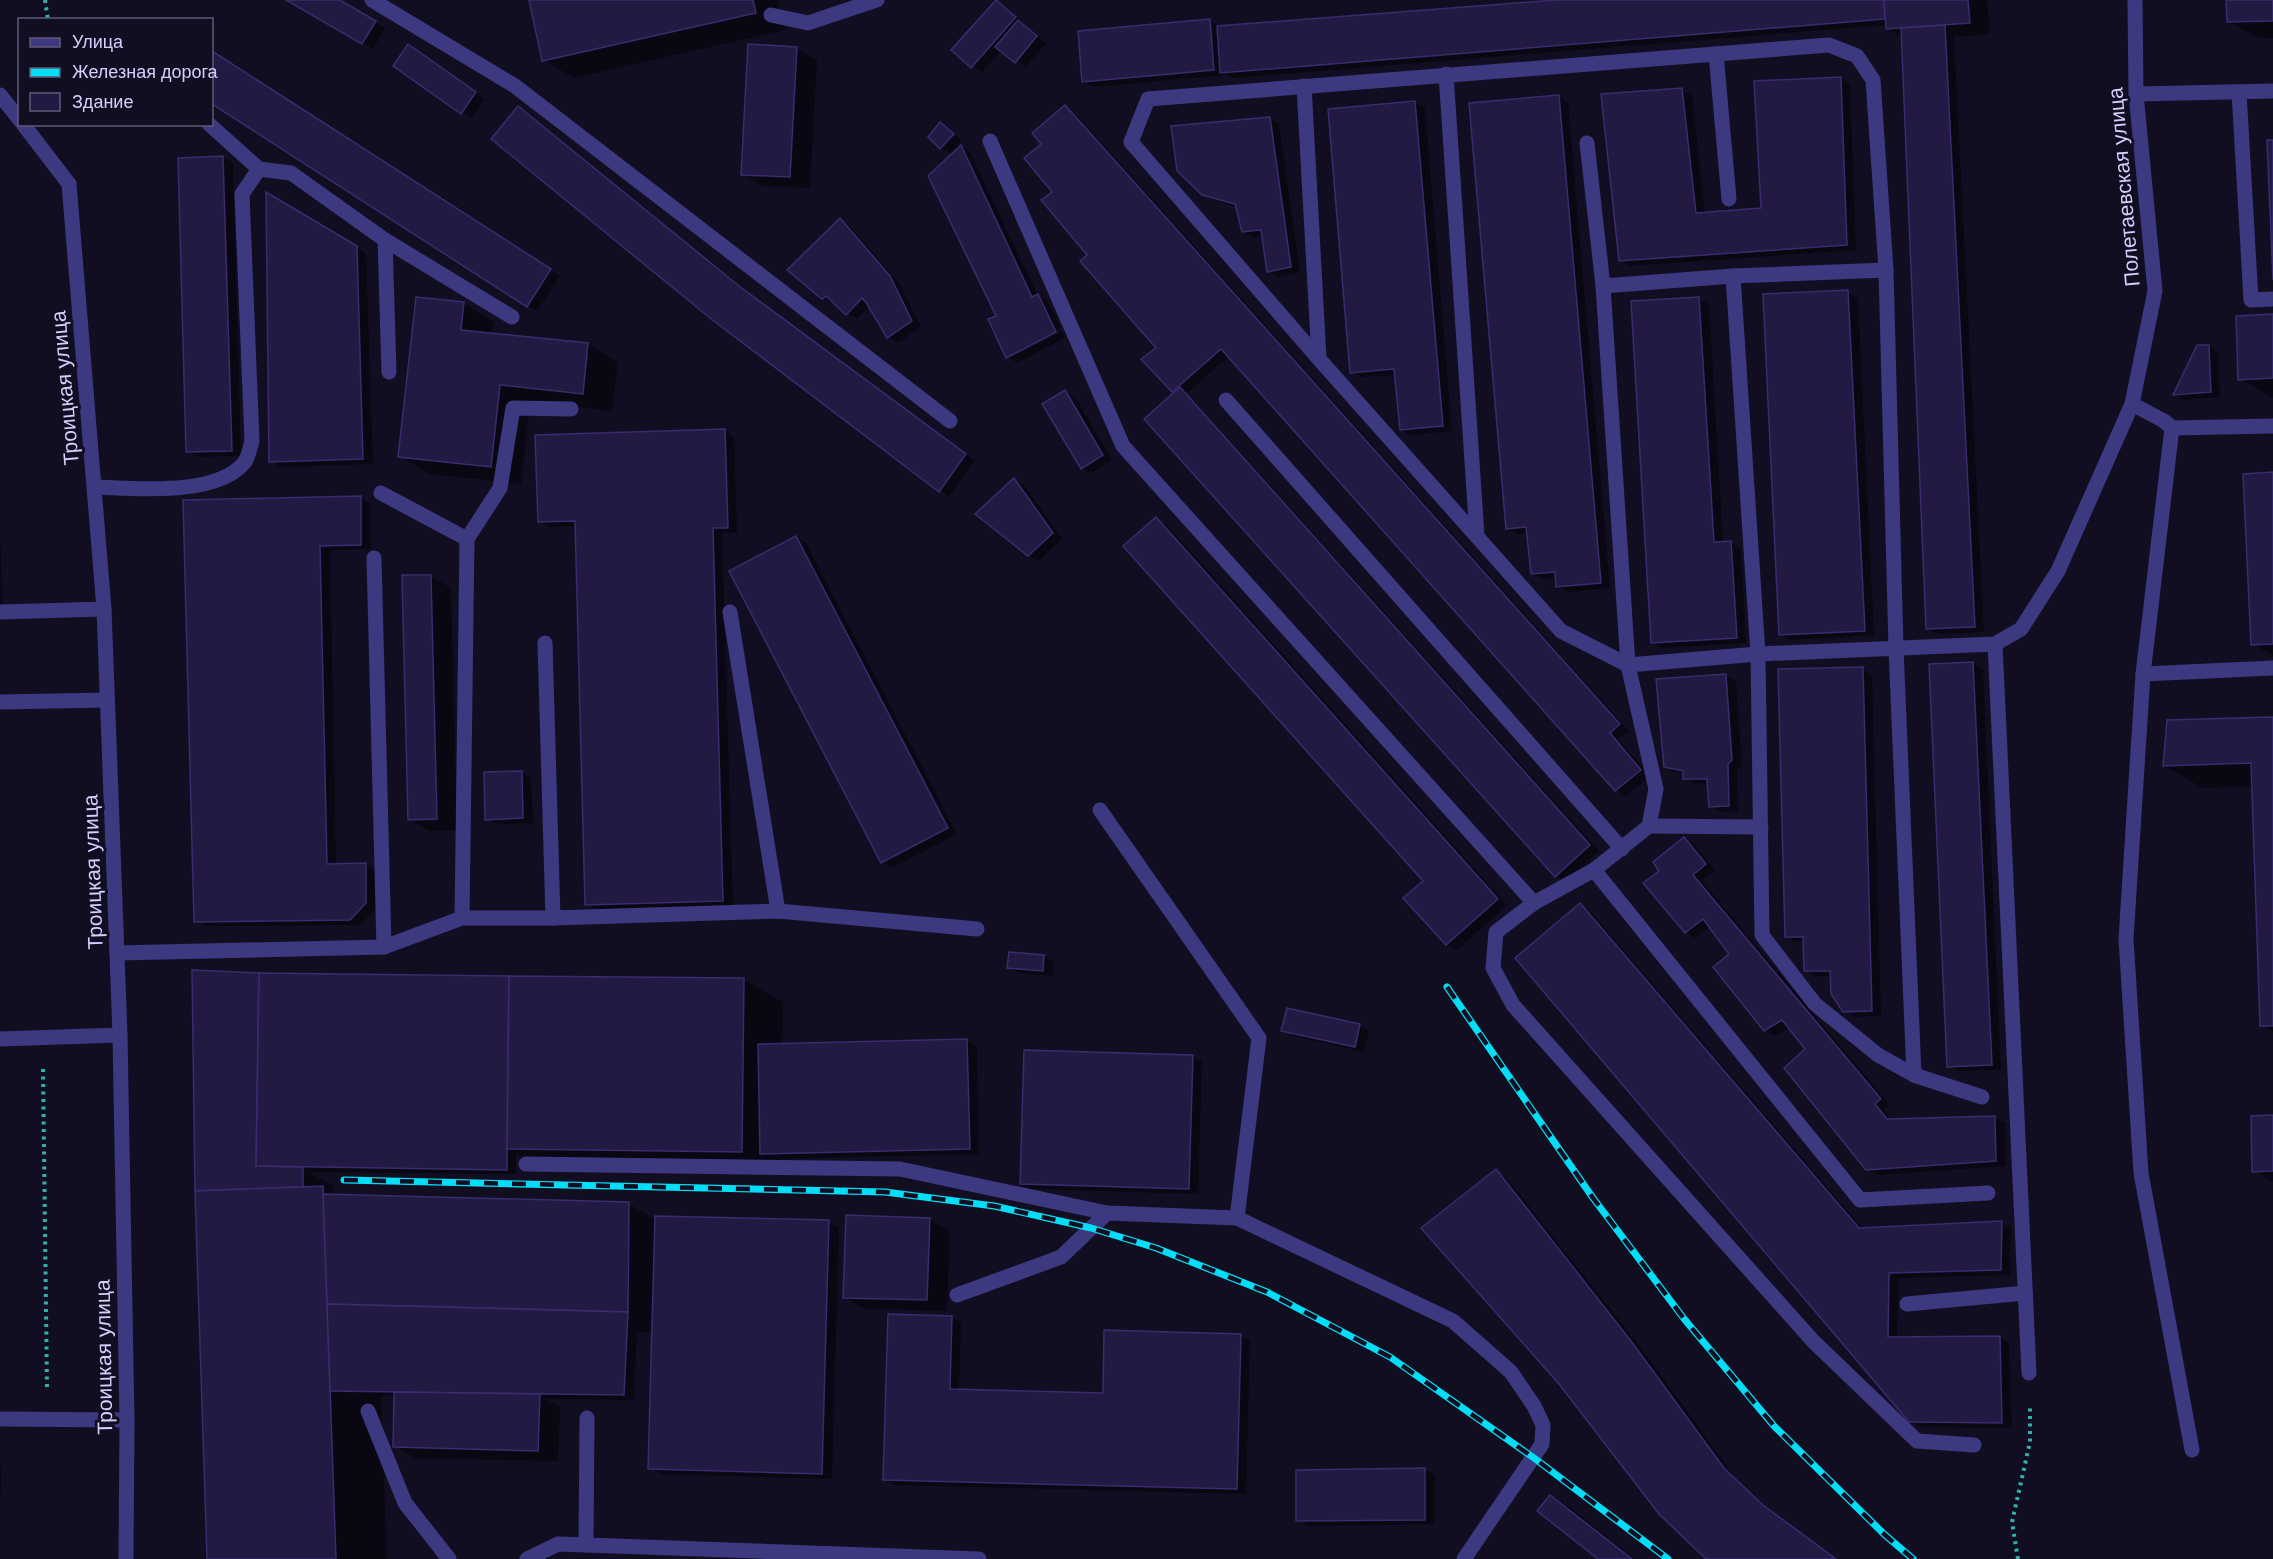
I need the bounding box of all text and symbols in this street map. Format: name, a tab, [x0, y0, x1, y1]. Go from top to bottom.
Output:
legend	[18, 18, 213, 126]
text: Улица	[72, 32, 124, 52]
text: Железная дорога	[72, 62, 219, 82]
street label: Полетаевская улица	[2103, 86, 2144, 288]
text: Здание	[72, 92, 133, 112]
street label: Троицкая улица	[46, 310, 83, 466]
street label: Троицкая улица	[78, 794, 107, 950]
street label: Троицкая улица	[91, 1279, 116, 1435]

